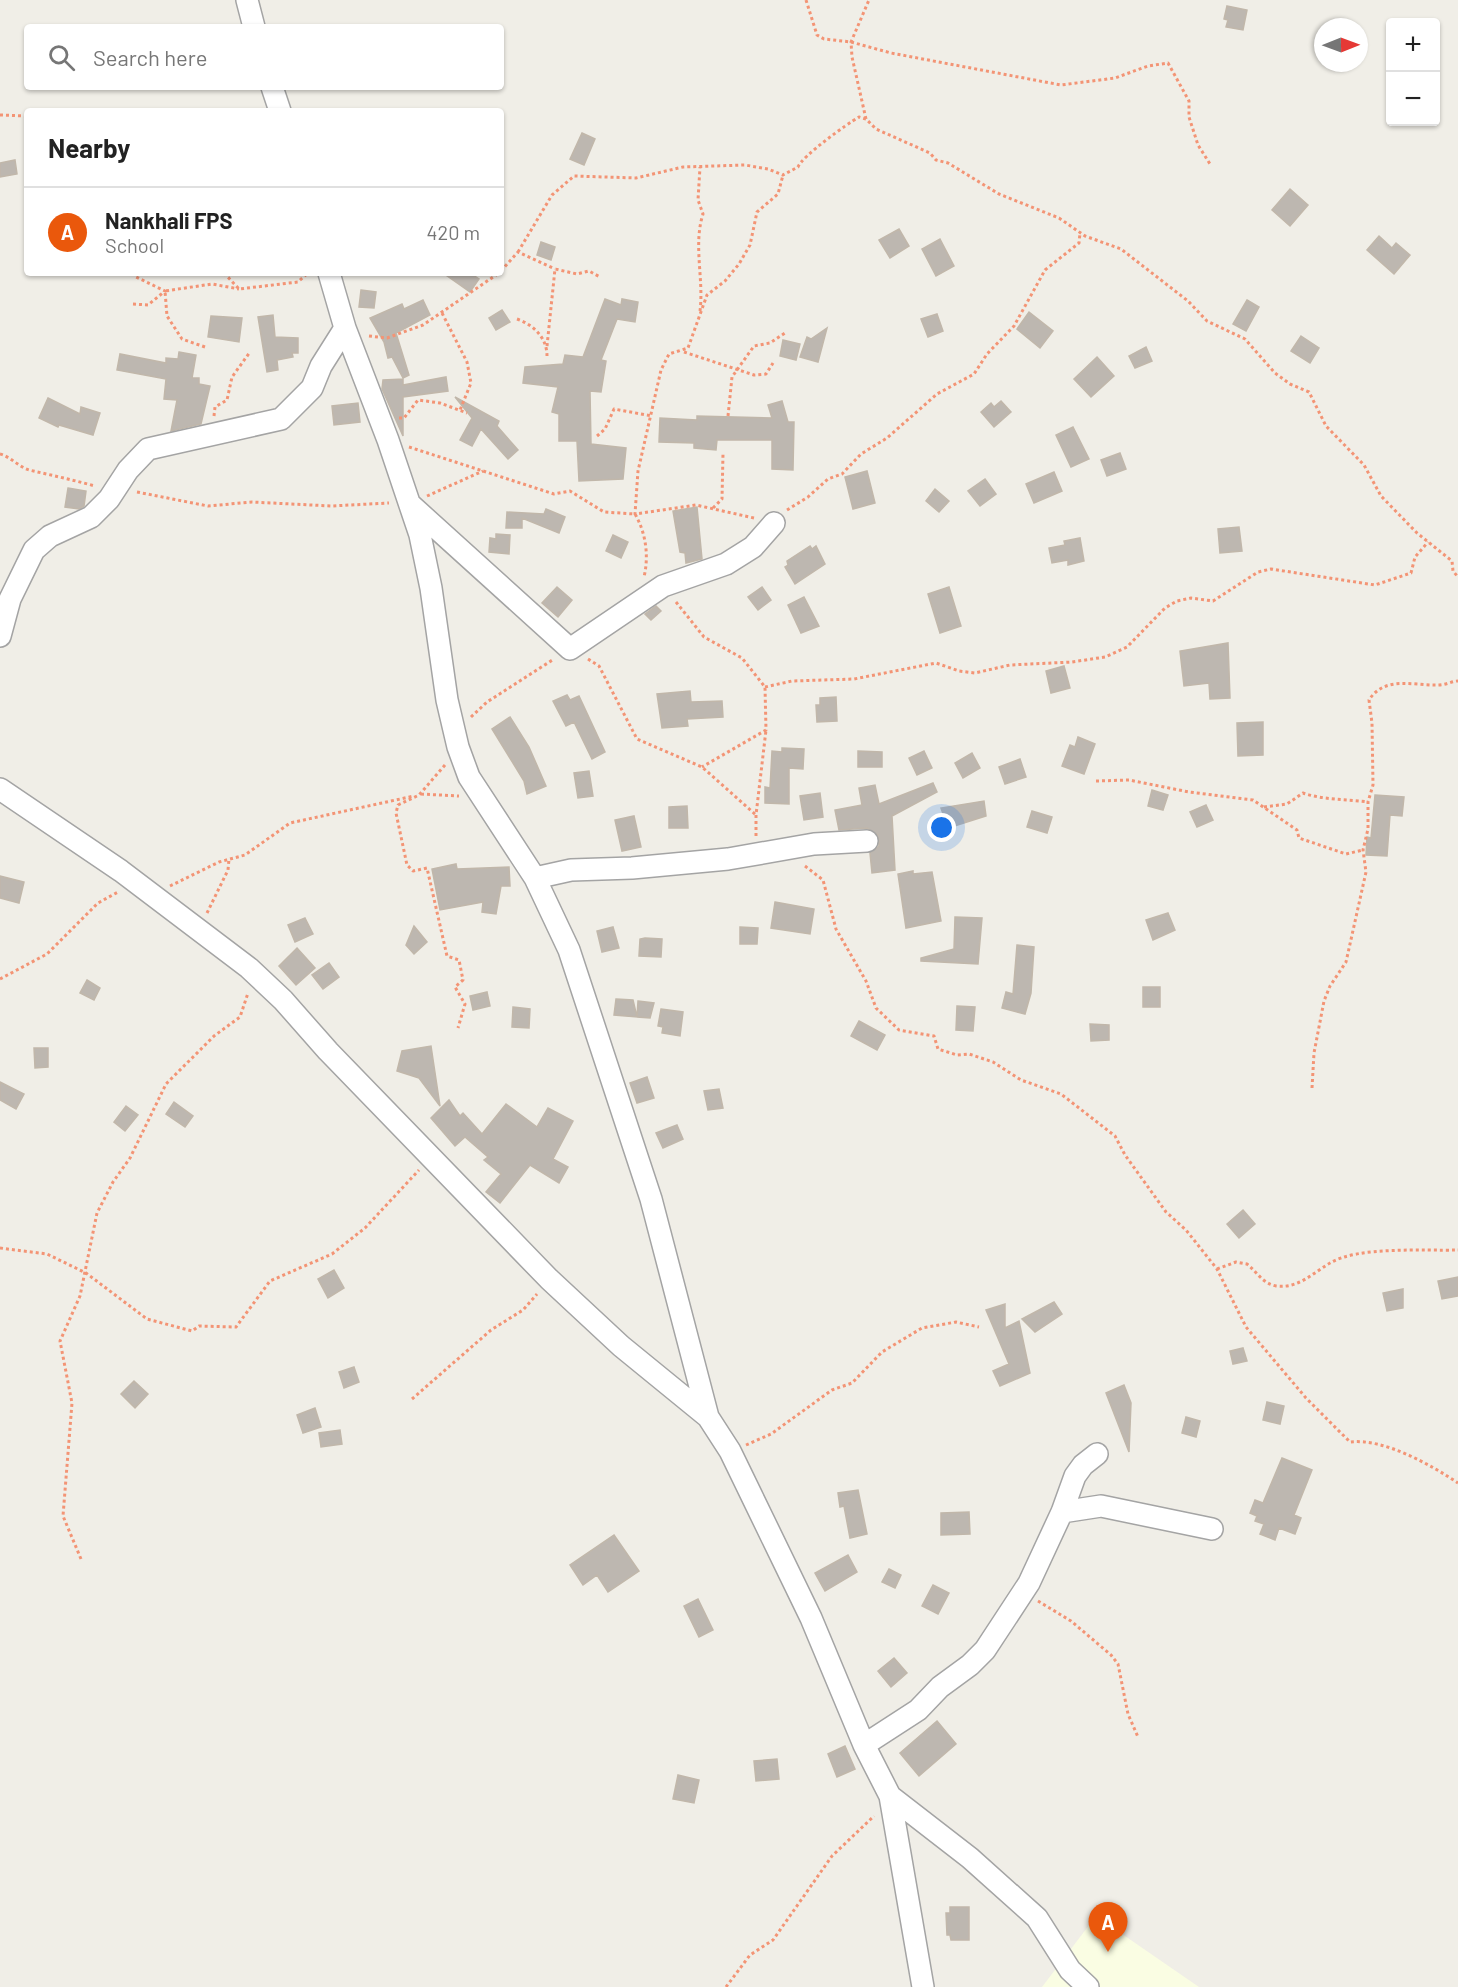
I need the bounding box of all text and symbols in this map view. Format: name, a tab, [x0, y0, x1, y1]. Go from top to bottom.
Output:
north arrow	[1314, 18, 1368, 72]
map controls	[1386, 18, 1440, 126]
button: +	[1386, 18, 1440, 72]
search box	[24, 24, 504, 90]
icon: search	[45, 41, 78, 74]
text: Search here	[93, 44, 207, 70]
button: −	[1386, 72, 1440, 126]
text: Nearby	[48, 132, 130, 163]
text: Nankhali FPS	[105, 207, 233, 233]
text: A	[61, 220, 74, 244]
text: 420 m	[426, 220, 480, 244]
text: School	[105, 233, 164, 257]
your location	[927, 813, 956, 842]
pin: A	[1088, 1902, 1128, 1952]

